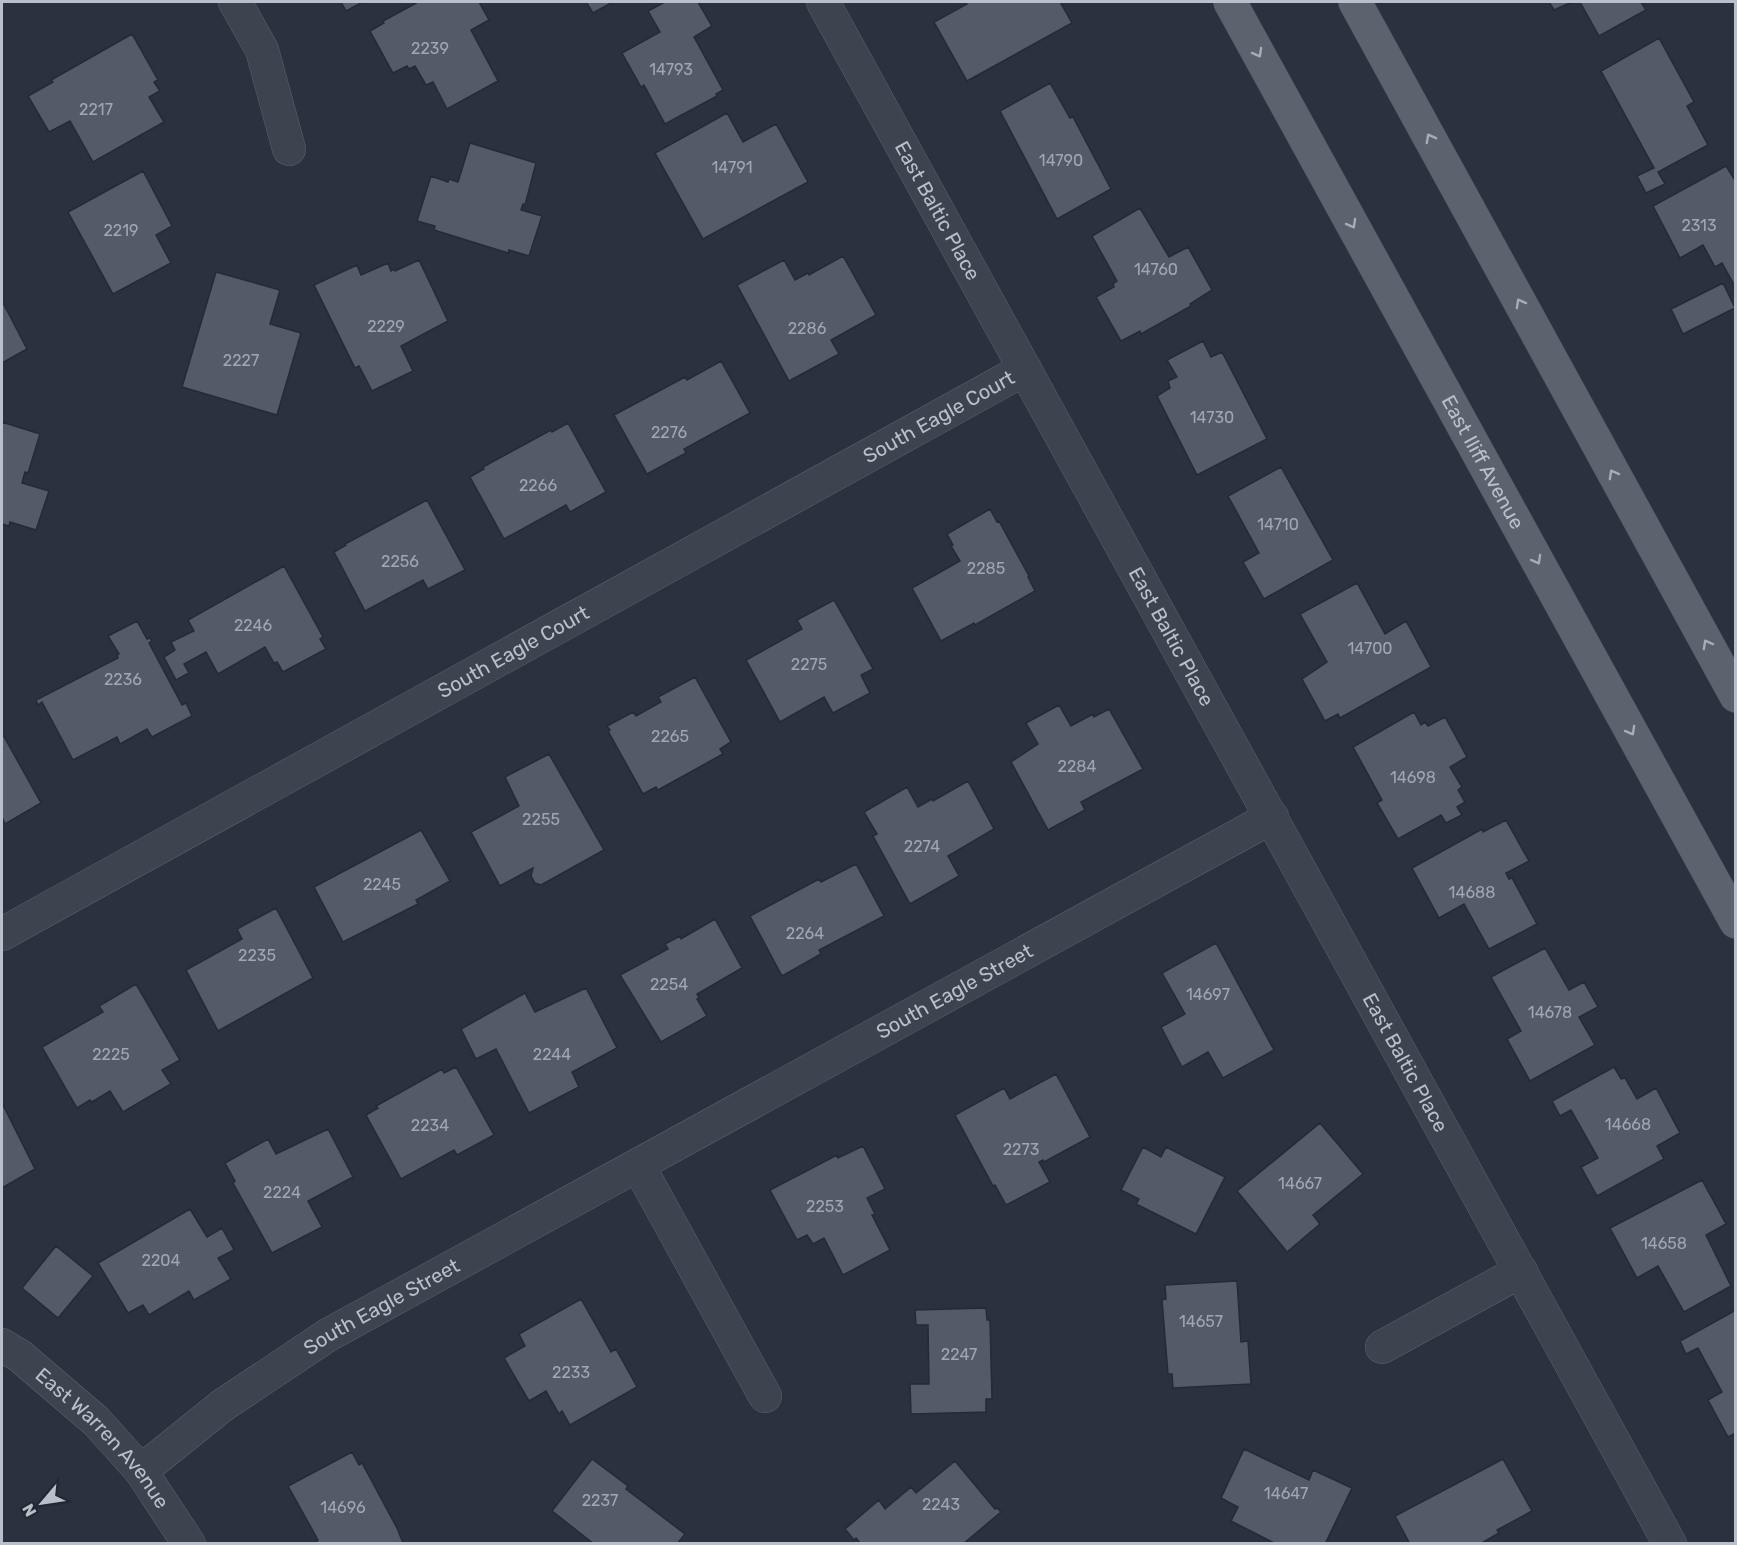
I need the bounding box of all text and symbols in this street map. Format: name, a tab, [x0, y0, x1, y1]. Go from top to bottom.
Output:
house number: 2239	[411, 39, 449, 58]
one-way arrow	[1251, 47, 1262, 57]
house number: 14793	[649, 60, 693, 79]
house number: 2217	[79, 100, 113, 119]
one-way arrow	[1426, 134, 1437, 144]
street label: East Baltic Place	[890, 137, 985, 284]
house number: 14790	[1039, 151, 1083, 170]
house number: 14791	[711, 158, 753, 177]
house number: 2313	[1681, 216, 1717, 235]
one-way arrow	[1345, 217, 1356, 228]
house number: 2219	[103, 221, 139, 240]
house number: 14760	[1134, 260, 1178, 279]
one-way arrow	[1516, 298, 1527, 309]
house number: 2229	[367, 317, 405, 336]
house number: 2286	[788, 319, 827, 338]
house number: 2227	[223, 351, 259, 370]
street label: South Eagle Court	[859, 365, 1019, 468]
street label: East Iliff Avenue	[1437, 391, 1529, 533]
house number: 14730	[1190, 408, 1234, 427]
house number: 2276	[651, 423, 687, 442]
one-way arrow	[1609, 469, 1621, 480]
house number: 2266	[519, 476, 557, 495]
house number: 14710	[1257, 515, 1299, 534]
house number: 2256	[381, 552, 419, 571]
one-way arrow	[1530, 554, 1541, 564]
house number: 2285	[967, 559, 1005, 578]
street label: East Baltic Place	[1124, 563, 1219, 710]
street label: South Eagle Court	[433, 600, 593, 703]
house number: 2246	[234, 616, 272, 635]
house number: 14700	[1347, 639, 1393, 658]
one-way arrow	[1703, 640, 1714, 651]
house number: 2275	[791, 655, 827, 674]
house number: 2236	[104, 670, 142, 689]
one-way arrow	[1624, 725, 1635, 735]
house number: 2265	[651, 727, 689, 746]
house number: 2284	[1058, 757, 1097, 776]
house number: 14698	[1390, 768, 1436, 787]
house number: 2255	[522, 810, 560, 829]
house number: 2274	[904, 837, 940, 856]
house number: 2245	[363, 875, 401, 894]
house number: 14688	[1449, 883, 1495, 902]
house number: 2264	[786, 924, 824, 943]
street label: South Eagle Street	[872, 939, 1037, 1044]
house number: 2235	[238, 946, 276, 965]
house number: 2254	[650, 975, 688, 994]
house number: 14697	[1186, 985, 1230, 1004]
street label: East Baltic Place	[1358, 989, 1453, 1136]
house number: 14678	[1528, 1003, 1572, 1022]
house number: 2225	[92, 1045, 130, 1064]
house number: 2244	[533, 1045, 571, 1064]
house number: 14668	[1605, 1115, 1651, 1134]
house number: 2234	[411, 1116, 449, 1135]
house number: 2273	[1003, 1140, 1039, 1159]
house number: 14667	[1278, 1174, 1322, 1193]
house number: 2224	[263, 1183, 301, 1202]
house number: 2253	[806, 1197, 844, 1216]
house number: 14658	[1641, 1234, 1687, 1253]
house number: 2204	[142, 1251, 180, 1270]
street label: South Eagle Street	[299, 1253, 464, 1360]
house number: 14657	[1179, 1312, 1223, 1331]
house number: 2247	[941, 1345, 977, 1364]
street label: East Warren Avenue	[31, 1363, 174, 1513]
house number: 2233	[552, 1363, 590, 1382]
north arrow	[12, 1473, 72, 1533]
house number: 14647	[1264, 1484, 1308, 1503]
house number: 2237	[582, 1491, 618, 1510]
house number: 2243	[922, 1495, 960, 1514]
house number: 14696	[320, 1498, 366, 1517]
text: N	[18, 1500, 40, 1520]

